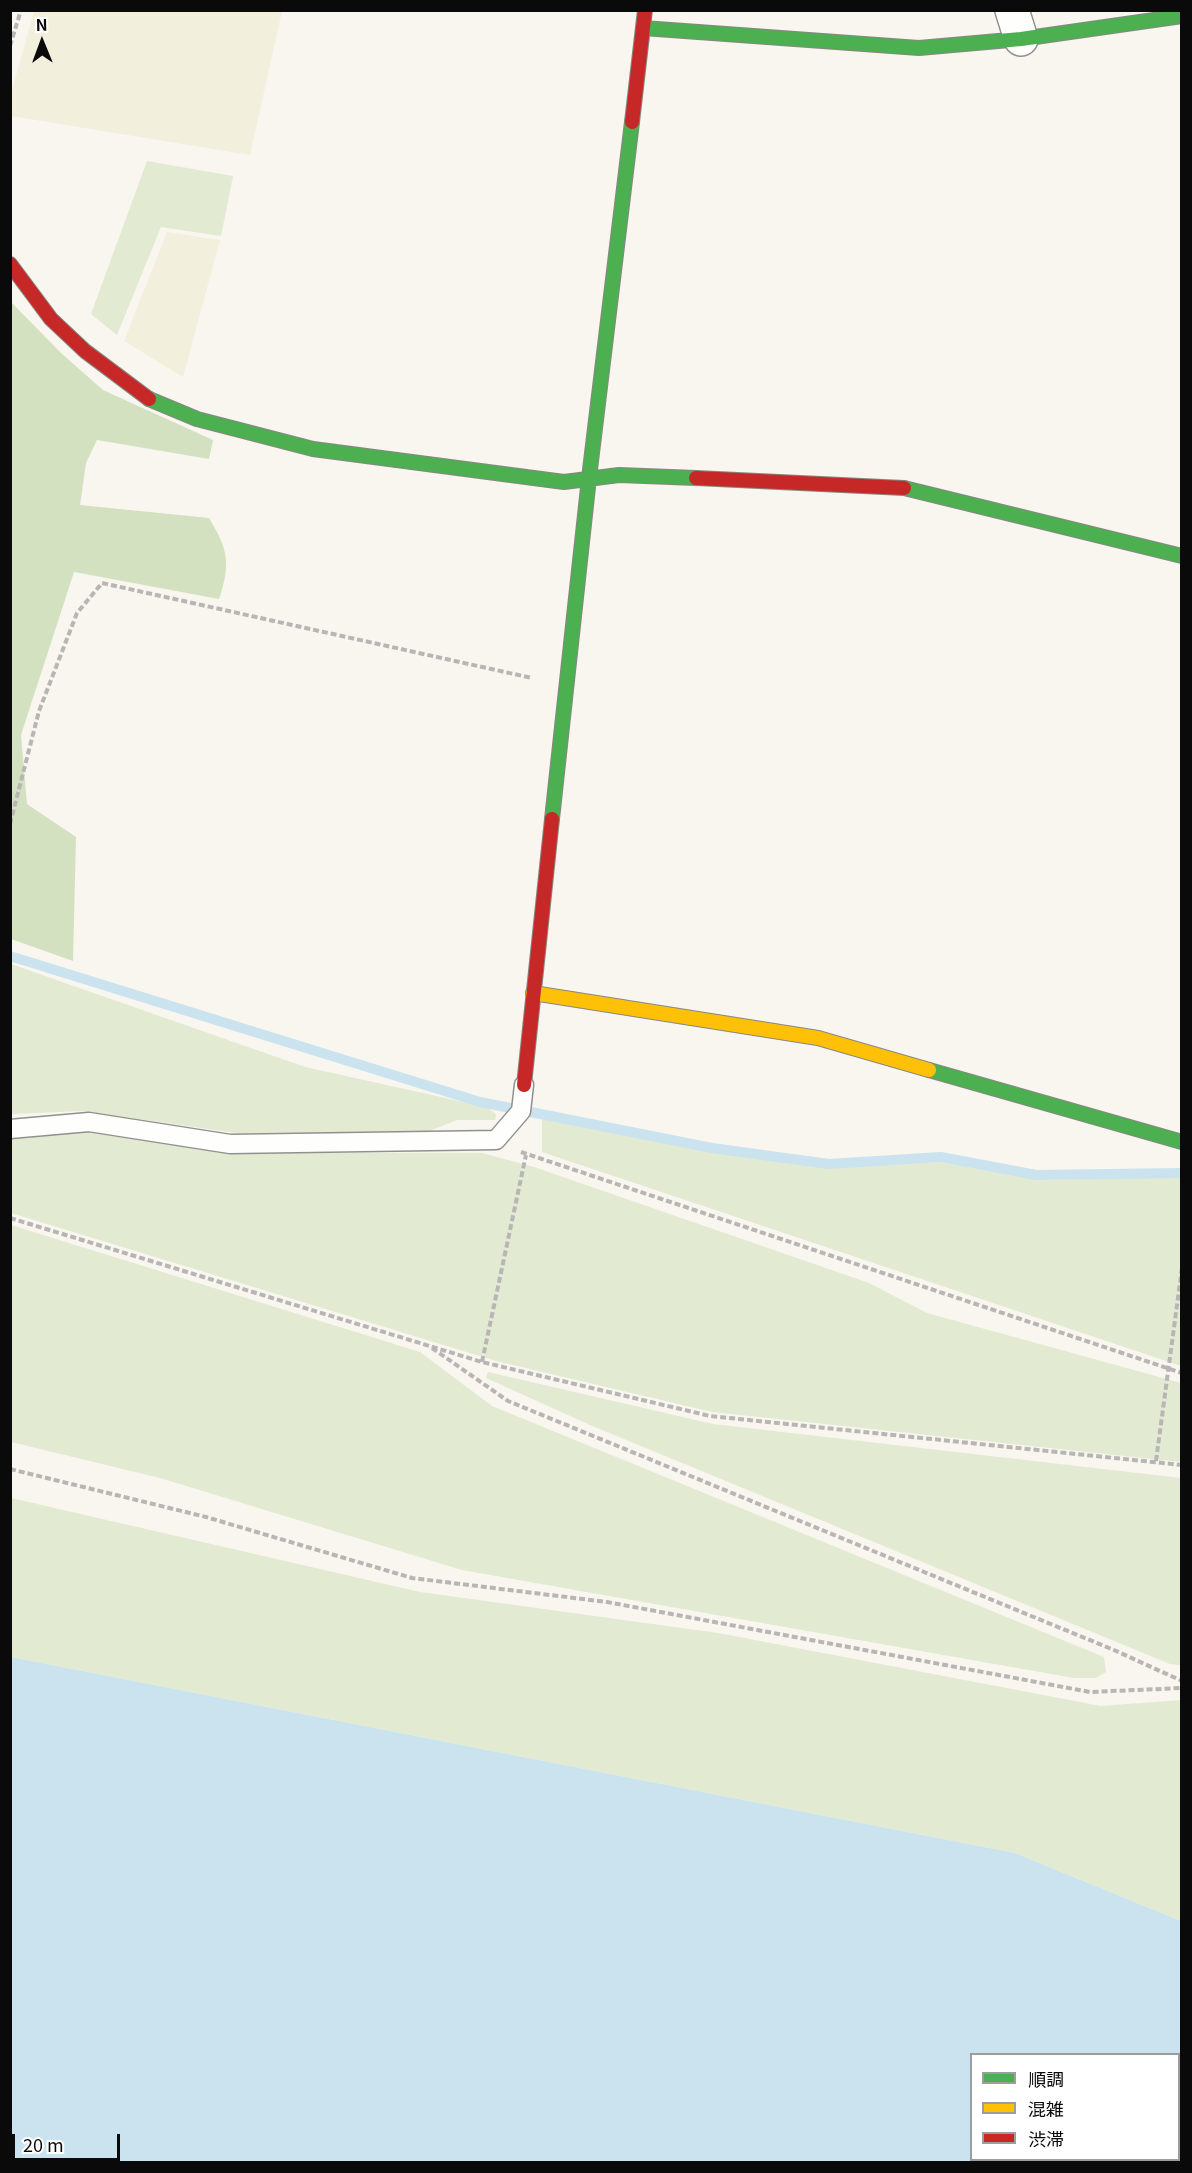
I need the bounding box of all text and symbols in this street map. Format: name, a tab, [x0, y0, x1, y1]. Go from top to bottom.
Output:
north arrow	[12, 12, 72, 72]
text: N	[35, 12, 48, 36]
legend	[970, 2053, 1180, 2161]
text: 順調	[1028, 2065, 1064, 2091]
text: 混雑	[1028, 2095, 1064, 2121]
scale bar	[15, 2122, 123, 2160]
text: 渋滞	[1028, 2125, 1064, 2151]
text: 20 m	[23, 2131, 64, 2157]

